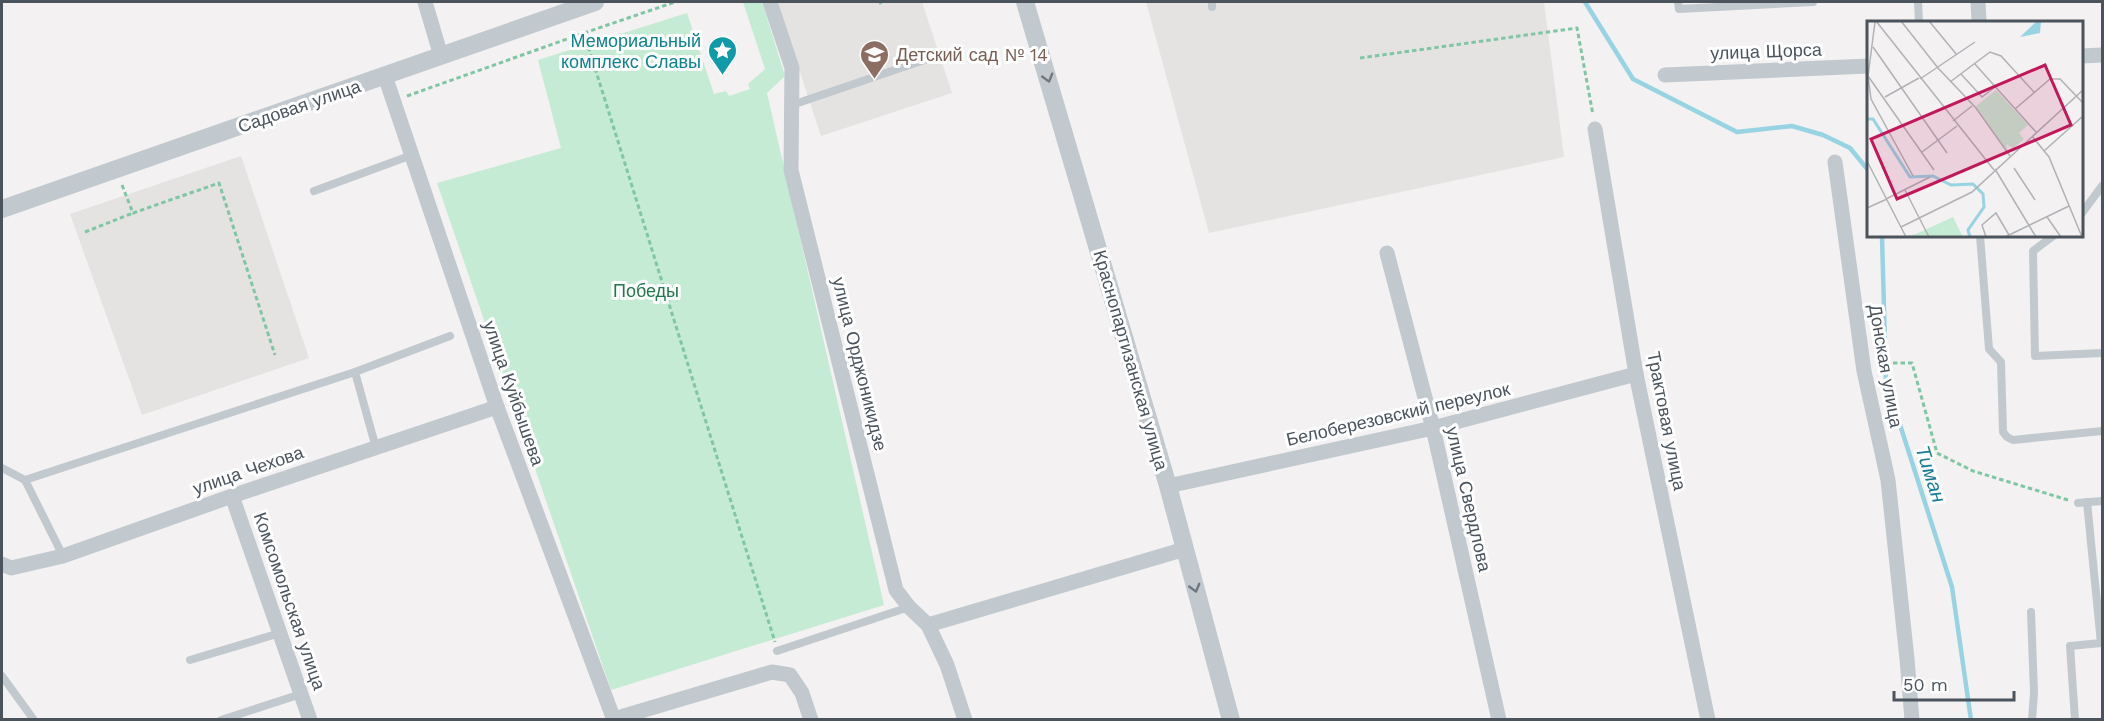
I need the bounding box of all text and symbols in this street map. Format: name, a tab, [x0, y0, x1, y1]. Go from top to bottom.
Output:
inset map	[1867, 21, 2083, 237]
place label: Мемориальный комплекс Славы	[561, 30, 701, 72]
place icon: Мемориальный комплекс Славы	[706, 34, 738, 76]
school or university icon: Детский сад № 14	[859, 38, 891, 80]
street label: улица Щорса	[1710, 39, 1823, 63]
place label: Детский сад № 14	[896, 44, 1048, 65]
one-way arrow	[1041, 72, 1053, 83]
street label: Садовая улица	[235, 75, 364, 137]
street label: Краснопартизанская улица	[1089, 248, 1173, 473]
street label: улица Орджоникидзе	[828, 275, 892, 453]
park label: Победы	[613, 280, 679, 301]
street label: Донская улица	[1865, 303, 1907, 430]
street label: улица Куйбышева	[479, 318, 549, 469]
street label: Трактовая улица	[1643, 350, 1691, 493]
street label: Белоберезовский переулок	[1284, 378, 1512, 450]
street label: улица Свердлова	[1442, 424, 1496, 575]
street label: улица Чехова	[190, 441, 307, 499]
water label: Тиман	[1911, 442, 1951, 506]
street label: Комсомольская улица	[250, 509, 331, 694]
one-way arrow	[1188, 583, 1201, 593]
scale bar	[1894, 664, 2014, 702]
text: 50 m	[1903, 674, 1948, 695]

